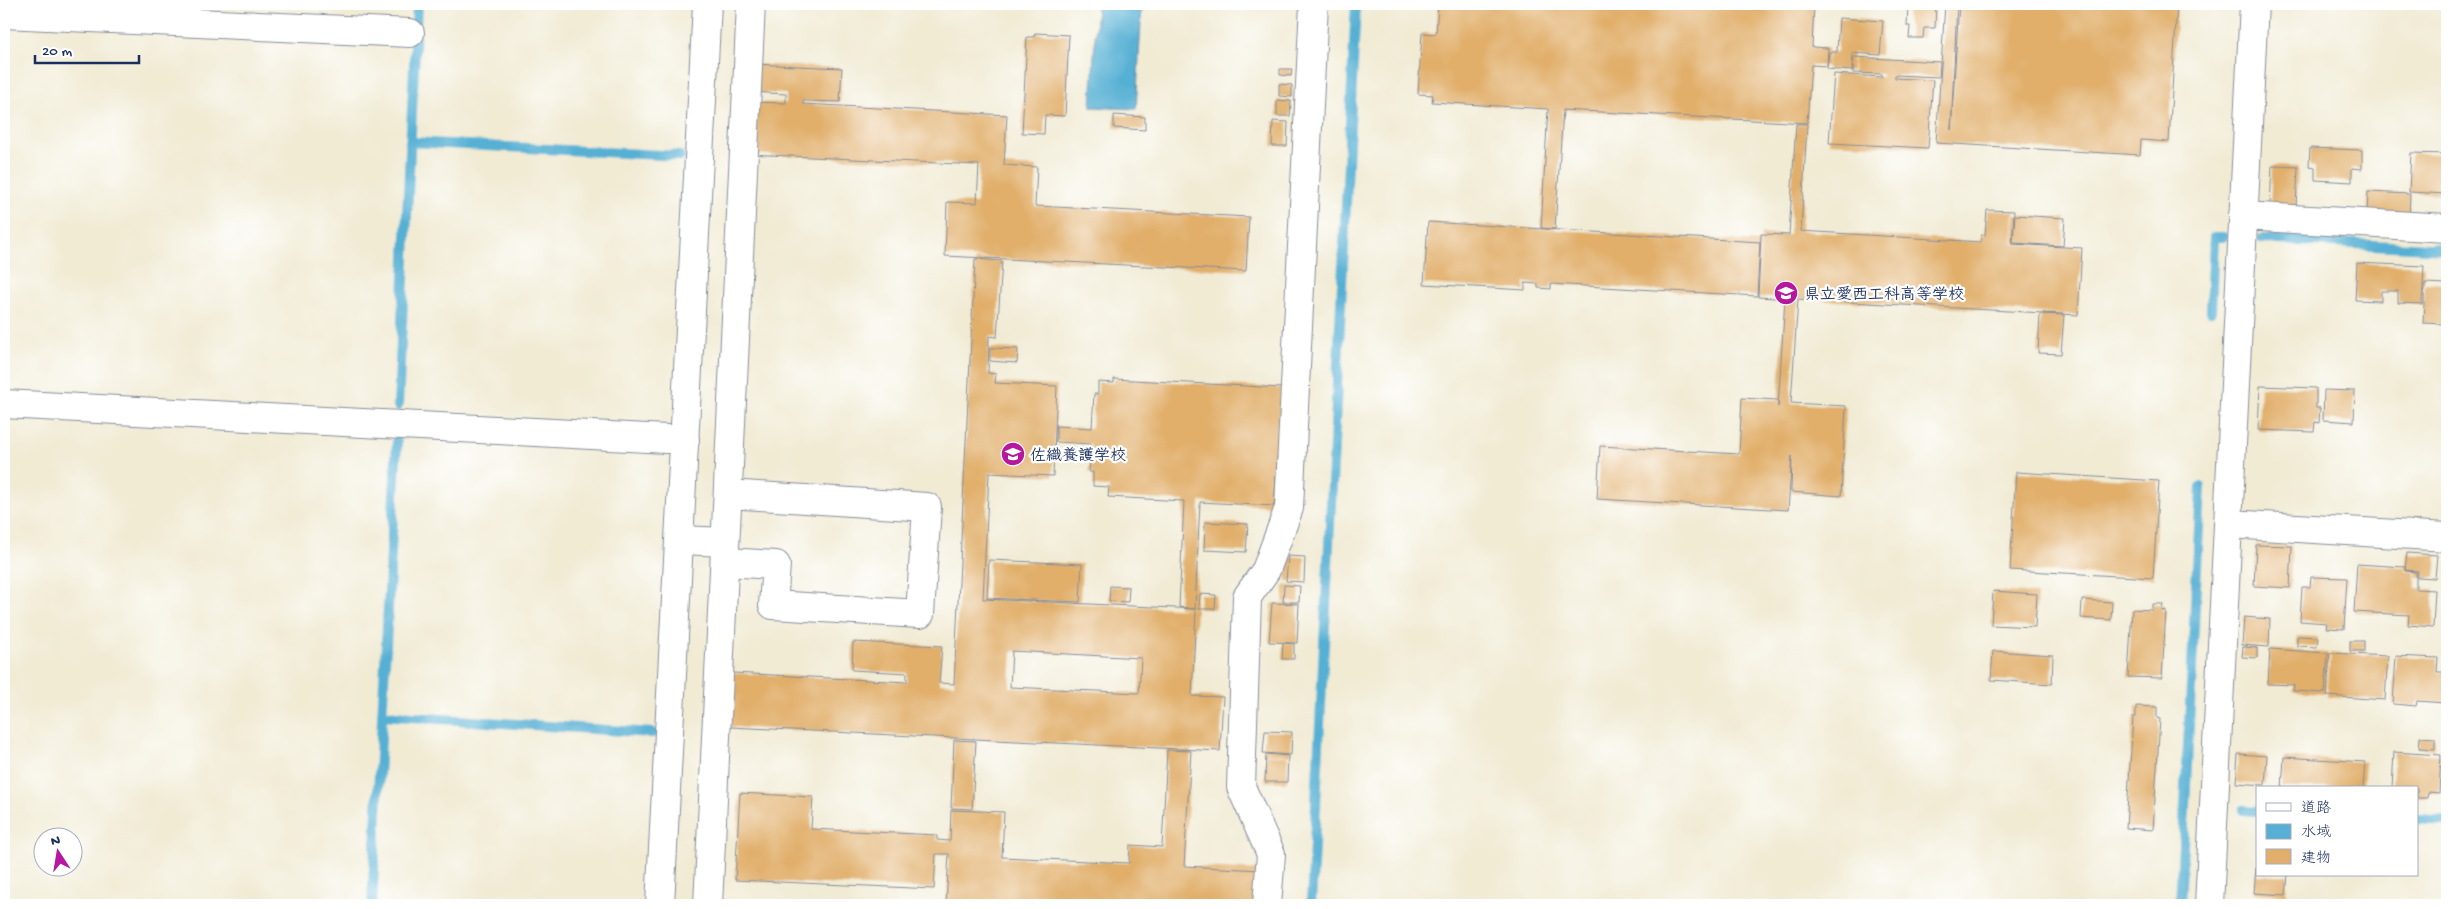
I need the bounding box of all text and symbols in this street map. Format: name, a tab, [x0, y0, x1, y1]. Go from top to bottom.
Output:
scale bar	[35, 32, 139, 64]
text: 20 m	[42, 43, 72, 61]
school or university icon: 県立愛西工科高等学校	[1773, 280, 1799, 306]
place label: 県立愛西工科高等学校	[1804, 285, 1964, 306]
school or university icon: 佐織養護学校	[1000, 441, 1026, 467]
place label: 佐織養護学校	[1030, 446, 1126, 467]
legend	[2256, 786, 2418, 876]
text: 道路	[2301, 800, 2331, 818]
text: 水域	[2301, 823, 2331, 842]
north arrow	[32, 826, 82, 876]
text: N	[50, 832, 62, 851]
text: 建物	[2301, 850, 2331, 868]

